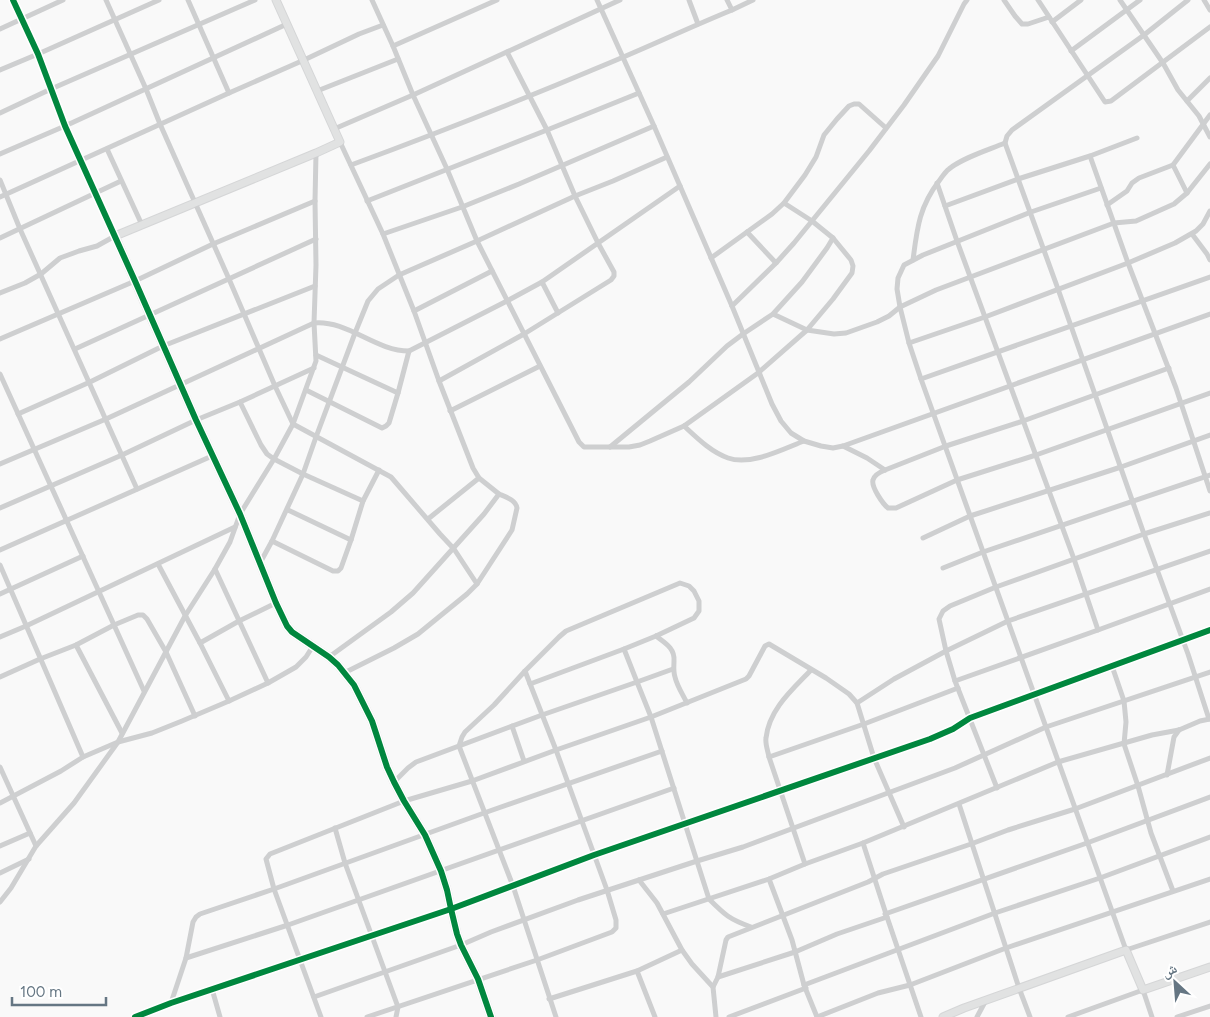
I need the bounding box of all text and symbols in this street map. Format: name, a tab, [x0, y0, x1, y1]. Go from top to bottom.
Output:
north arrow	[1150, 957, 1200, 1007]
text: ش	[1159, 960, 1180, 982]
scale bar	[12, 974, 106, 1006]
text: 100 m	[20, 983, 62, 1001]

